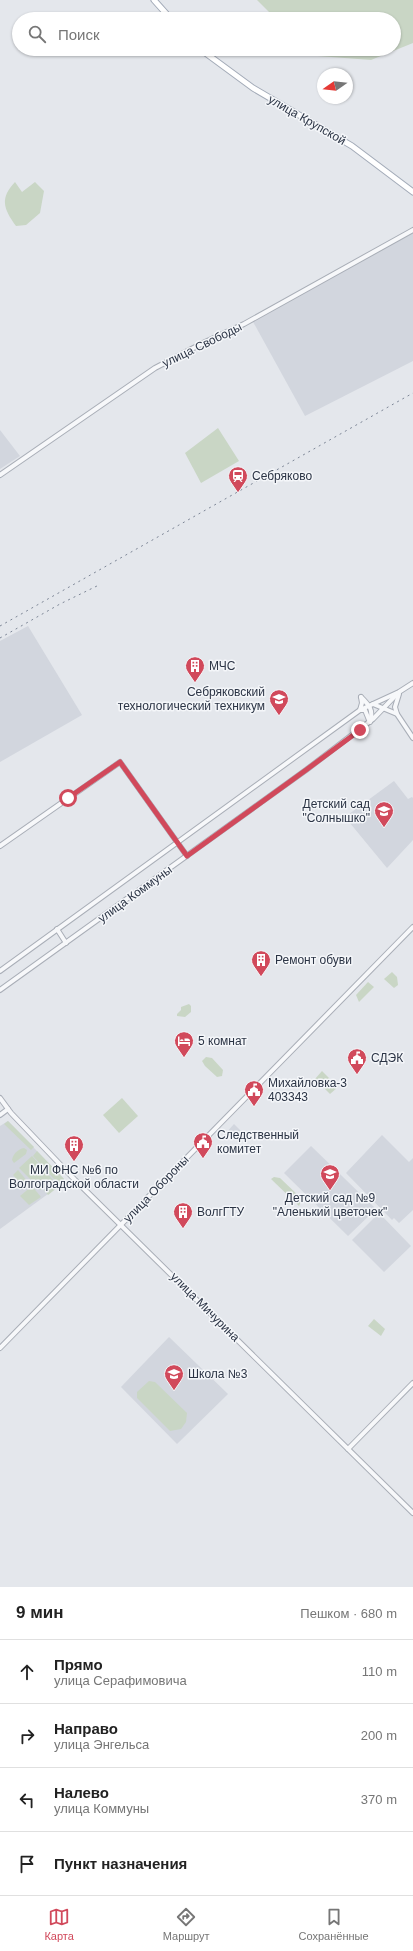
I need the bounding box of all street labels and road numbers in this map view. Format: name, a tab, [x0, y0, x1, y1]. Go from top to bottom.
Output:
street label: улица Крупской	[266, 92, 348, 148]
street label: улица Свободы	[160, 320, 244, 370]
street label: улица Коммуны	[95, 863, 175, 925]
street label: улица Обороны	[120, 1153, 192, 1225]
street label: улица Мичурина	[168, 1270, 243, 1345]

